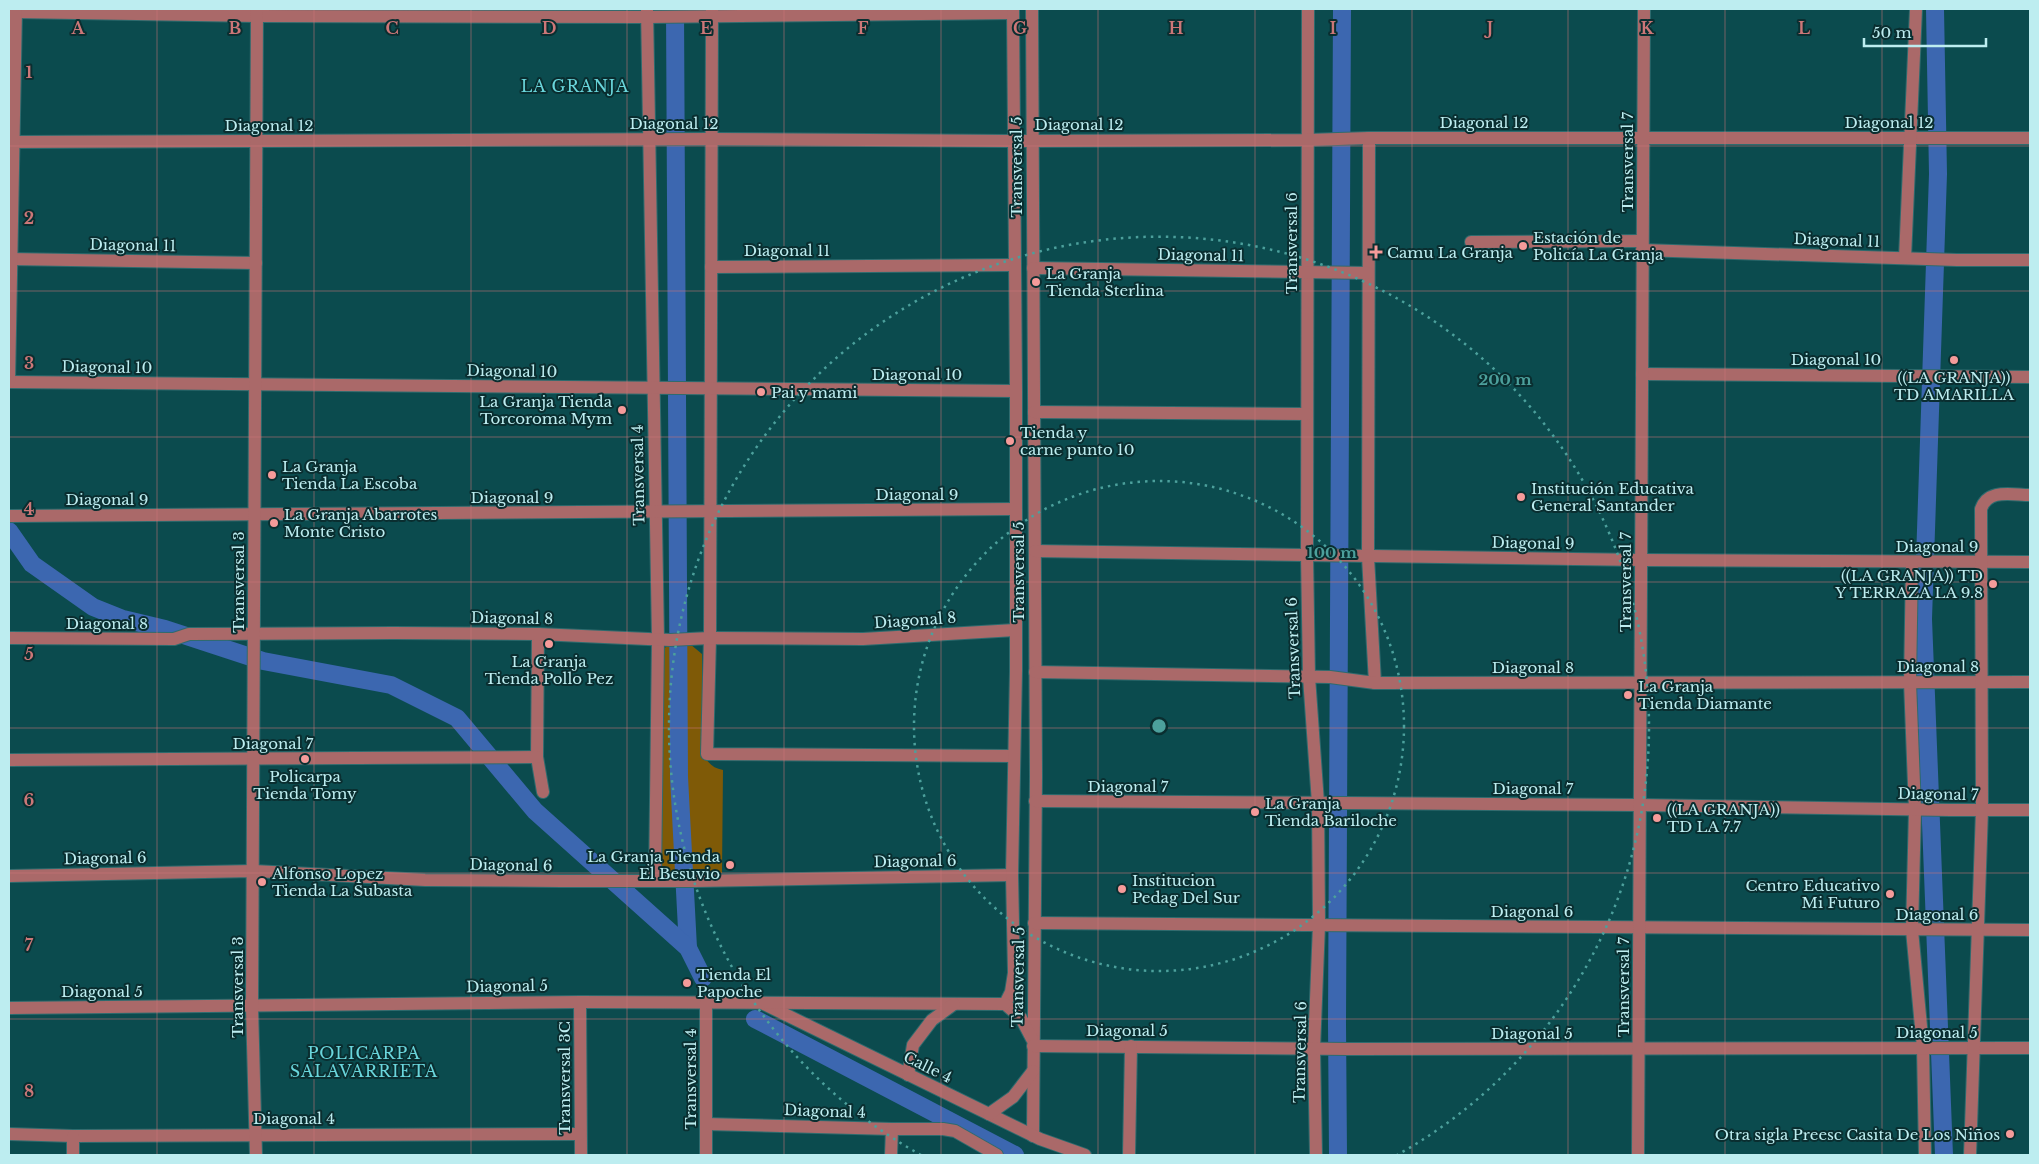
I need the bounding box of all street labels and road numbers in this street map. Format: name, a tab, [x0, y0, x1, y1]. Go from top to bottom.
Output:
street label: Transversal 7	[1618, 112, 1637, 212]
street label: Diagonal 12	[1439, 113, 1529, 132]
street label: Diagonal 12	[1844, 113, 1934, 132]
street label: Diagonal 12	[629, 114, 719, 133]
street label: Diagonal 12	[1034, 115, 1124, 134]
street label: Diagonal 12	[224, 116, 314, 135]
street label: Transversal 5	[1007, 117, 1026, 217]
street label: Transversal 6	[1282, 192, 1301, 294]
street label: Diagonal 11	[1793, 229, 1881, 251]
street label: Diagonal 11	[90, 235, 176, 255]
street label: Diagonal 11	[744, 241, 830, 260]
street label: Diagonal 11	[1158, 245, 1244, 265]
street label: Diagonal 10	[1791, 350, 1881, 369]
street label: Diagonal 10	[62, 357, 152, 377]
street label: Diagonal 10	[467, 361, 557, 381]
street label: Diagonal 10	[872, 365, 962, 384]
street label: Transversal 4	[628, 424, 648, 526]
street label: Diagonal 9	[876, 485, 958, 504]
street label: Diagonal 9	[471, 488, 553, 507]
street label: Diagonal 9	[66, 490, 148, 509]
street label: Transversal 5	[1009, 522, 1028, 622]
street label: Transversal 3	[229, 531, 248, 633]
street label: Transversal 7	[1616, 532, 1635, 632]
street label: Diagonal 9	[1491, 533, 1575, 553]
street label: Diagonal 9	[1896, 537, 1978, 556]
street label: Transversal 6	[1282, 597, 1304, 699]
street label: Diagonal 8	[471, 608, 553, 628]
street label: Diagonal 8	[873, 608, 957, 632]
street label: Diagonal 8	[66, 614, 148, 633]
street label: Diagonal 8	[1897, 657, 1979, 676]
street label: Diagonal 8	[1492, 658, 1574, 677]
street label: Diagonal 7	[233, 734, 314, 753]
street label: Diagonal 7	[1088, 777, 1169, 796]
street label: Diagonal 7	[1493, 779, 1574, 798]
street label: Diagonal 7	[1897, 784, 1979, 804]
street label: Diagonal 6	[63, 848, 147, 868]
street label: Diagonal 6	[873, 851, 957, 871]
street label: Diagonal 6	[469, 855, 553, 875]
street label: Diagonal 6	[1491, 902, 1573, 921]
street label: Diagonal 6	[1896, 905, 1978, 924]
street label: Transversal 5	[1008, 926, 1028, 1028]
street label: Transversal 3	[228, 936, 247, 1038]
street label: Transversal 7	[1614, 937, 1633, 1037]
street label: Diagonal 5	[466, 976, 548, 996]
street label: Diagonal 5	[61, 982, 143, 1001]
street label: Transversal 6	[1290, 1001, 1310, 1103]
street label: Transversal 3C	[555, 1021, 574, 1135]
street label: Diagonal 5	[1086, 1021, 1168, 1040]
street label: Diagonal 5	[1896, 1023, 1978, 1042]
street label: Diagonal 5	[1491, 1024, 1573, 1043]
street label: Transversal 4	[681, 1028, 700, 1130]
street label: Calle 4	[901, 1047, 955, 1087]
street label: Diagonal 4	[784, 1100, 866, 1122]
street label: Diagonal 4	[253, 1109, 335, 1128]

